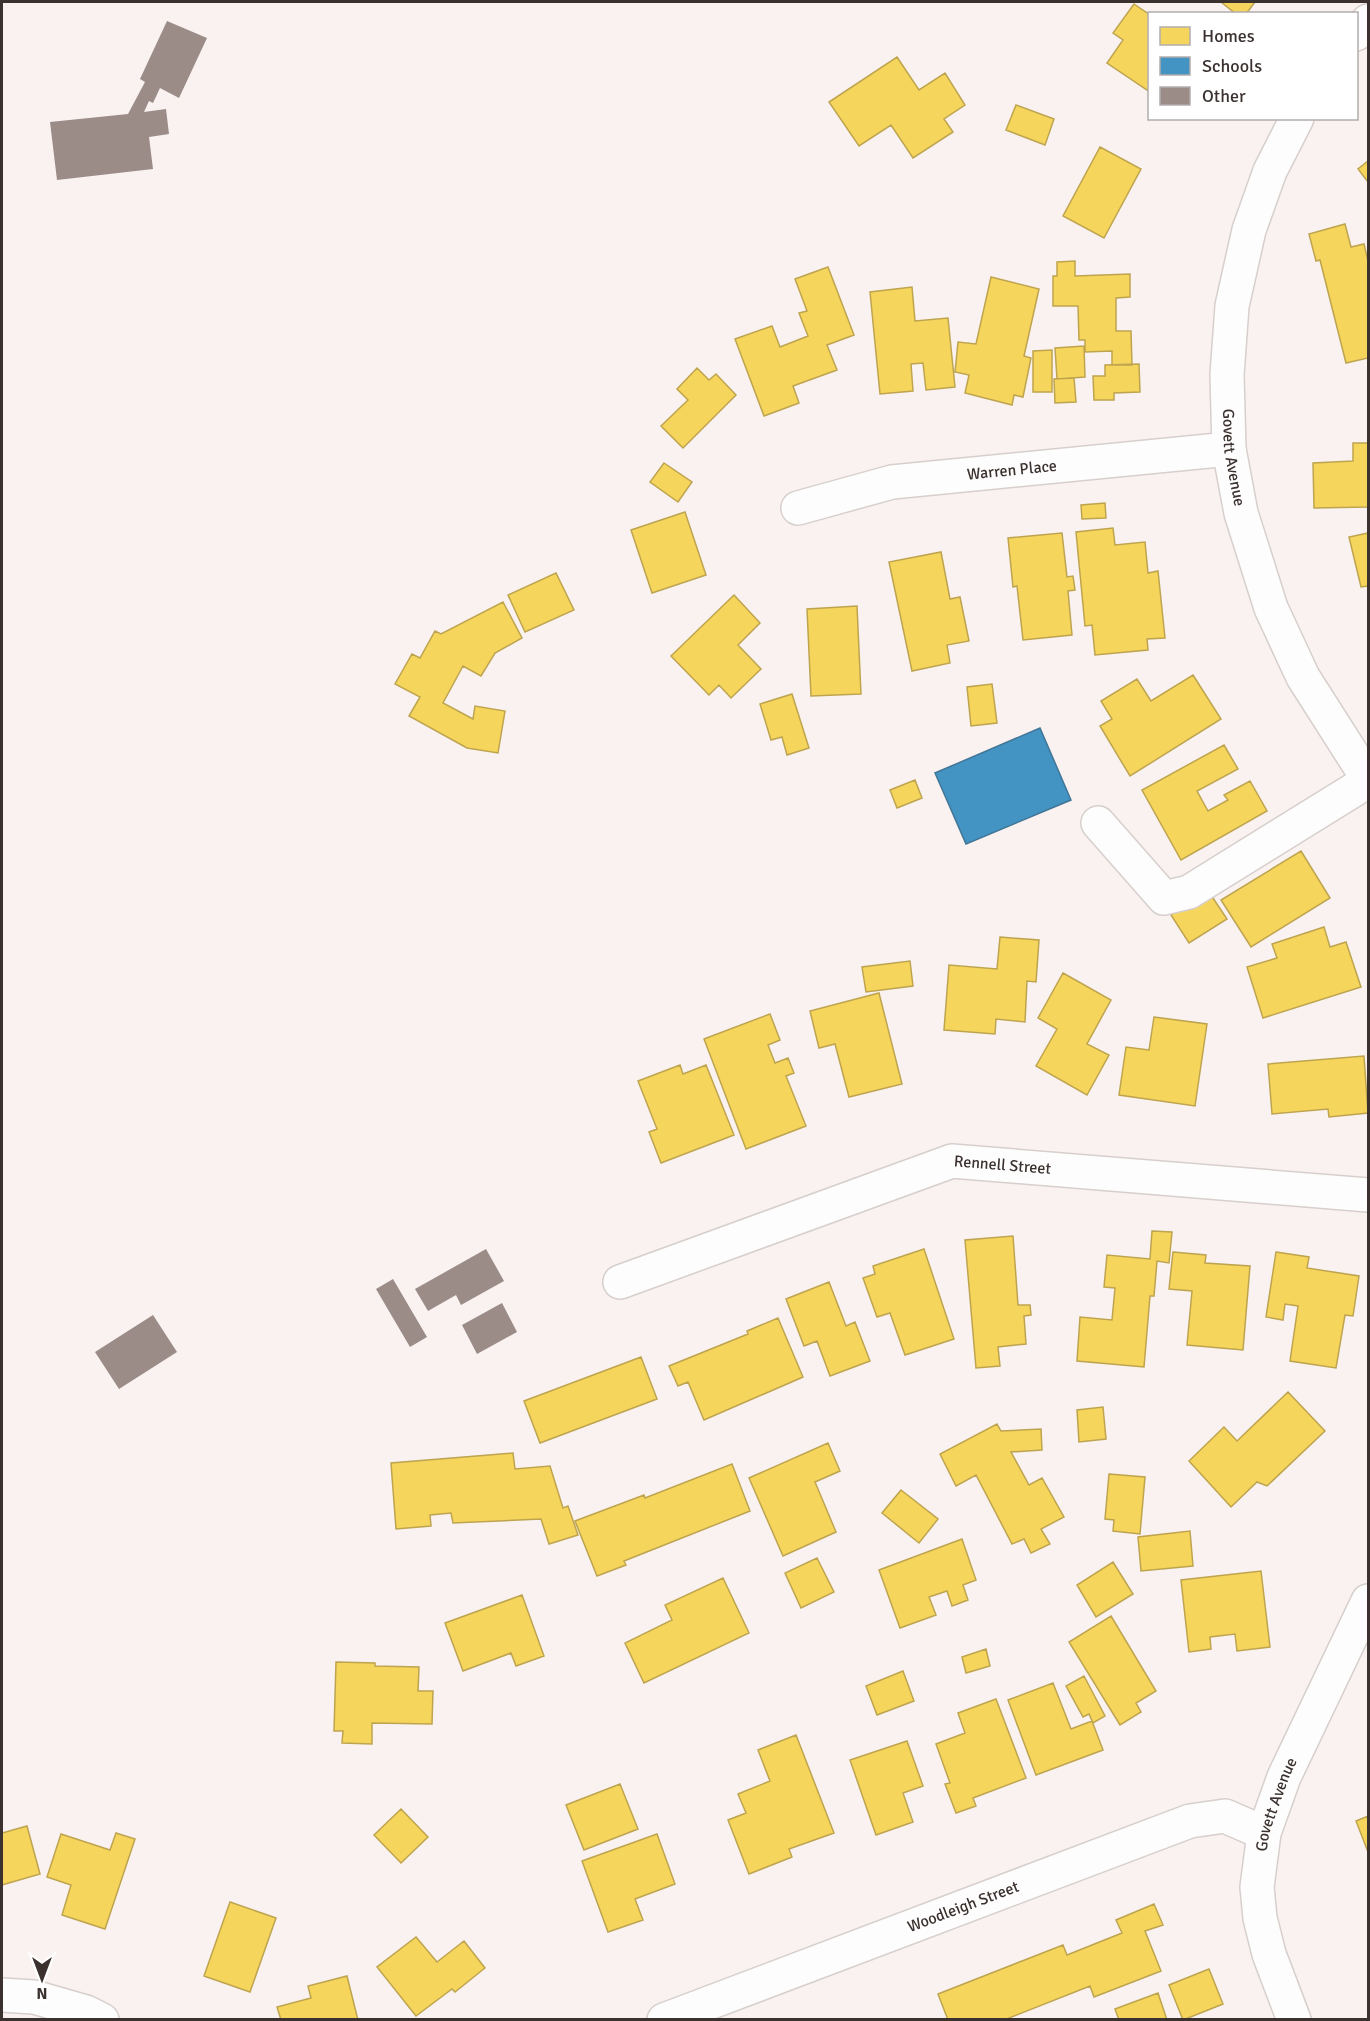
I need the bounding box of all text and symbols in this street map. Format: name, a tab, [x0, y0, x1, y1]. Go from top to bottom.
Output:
legend	[1148, 12, 1358, 120]
text: Homes	[1202, 25, 1255, 47]
text: Schools	[1202, 55, 1262, 77]
text: Other	[1202, 85, 1246, 107]
street label: Govett Avenue	[1218, 408, 1250, 508]
street label: Warren Place	[966, 456, 1058, 485]
street label: Rennell Street	[953, 1151, 1052, 1179]
street label: Govett Avenue	[1252, 1754, 1302, 1853]
street label: Woodleigh Street	[905, 1876, 1022, 1937]
north arrow	[12, 1949, 72, 2009]
text: N	[36, 1983, 48, 2003]

